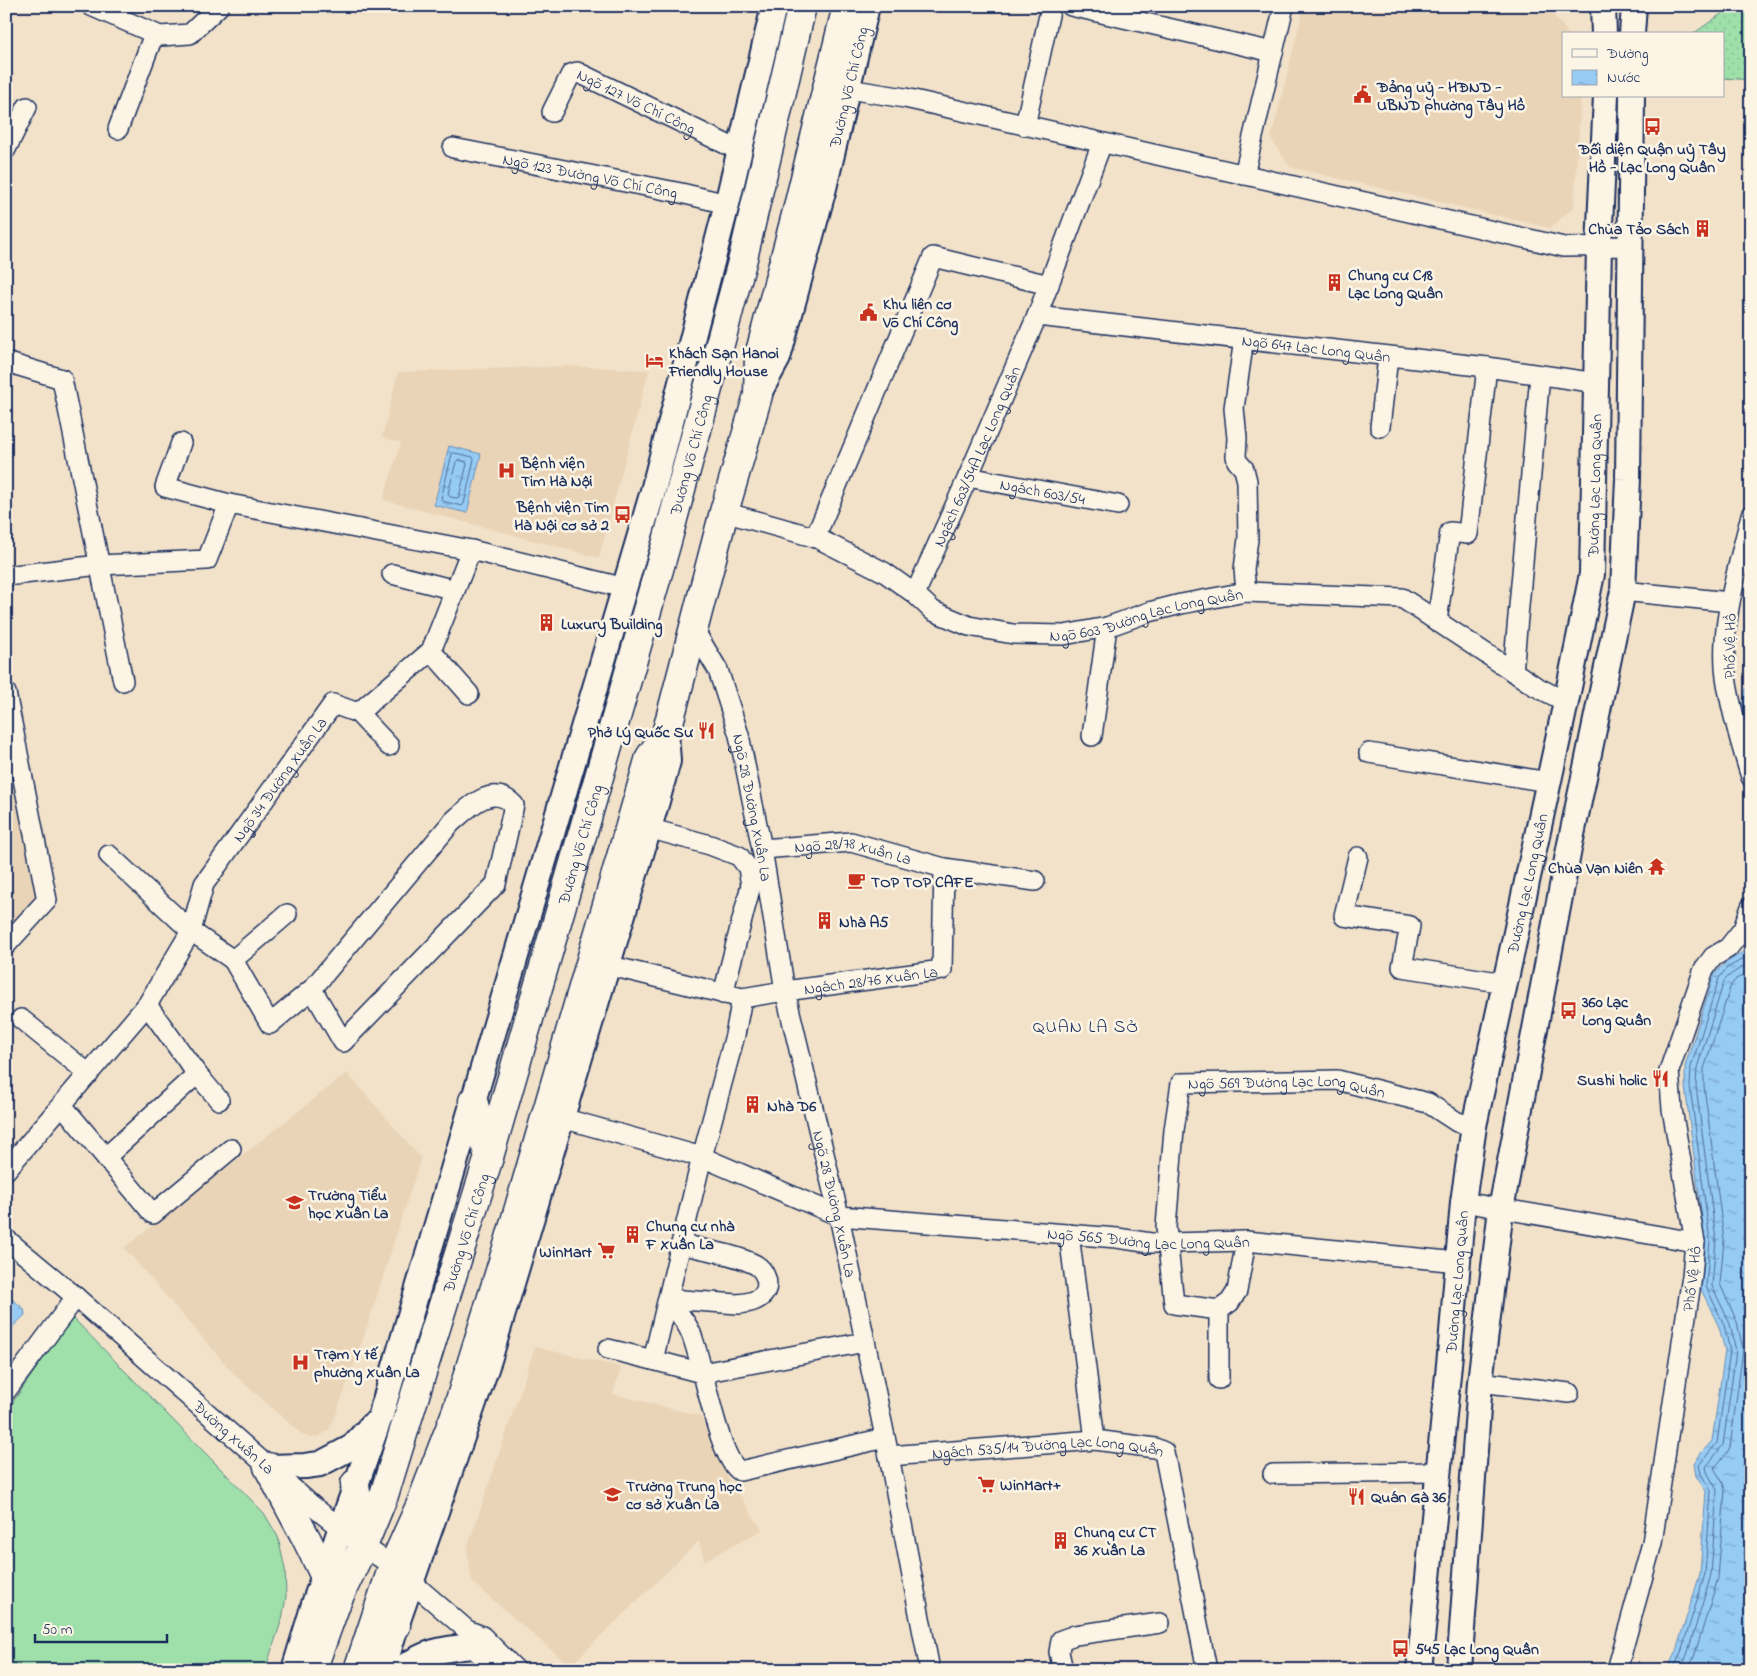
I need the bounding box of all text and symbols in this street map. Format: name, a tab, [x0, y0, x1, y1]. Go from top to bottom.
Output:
street label: Đường Võ Chí Công	[824, 24, 876, 151]
legend	[1562, 32, 1724, 98]
text: Đường	[1606, 43, 1649, 66]
street label: Ngõ 127 Võ Chí Công	[572, 64, 699, 142]
text: Nước	[1607, 67, 1640, 89]
place label: Đảng uỷ - HĐND - UBND phường Tây Hồ	[1376, 76, 1525, 119]
public building icon: Đảng uỷ - HĐND - UBND phường Tây Hồ	[1353, 85, 1373, 105]
bus stop icon: Đối diện Quận uỷ Tây Hồ - Lạc Long Quân	[1642, 116, 1662, 136]
place label: Đối diện Quận uỷ Tây Hồ - Lạc Long Quân	[1577, 138, 1726, 181]
street label: Ngõ 123 Đường Võ Chí Công	[500, 148, 679, 206]
place label: Chùa Tảo Sách	[1588, 218, 1689, 242]
building icon: Chùa Tảo Sách	[1693, 218, 1713, 238]
place label: Chung cư C18 Lạc Long Quân	[1348, 264, 1443, 307]
building icon: Chung cư C18 Lạc Long Quân	[1324, 273, 1344, 293]
place label: Khu liên cơ Võ Chí Công	[882, 293, 958, 336]
public building icon: Khu liên cơ Võ Chí Công	[859, 302, 879, 322]
street label: Ngõ 647 Lạc Long Quân	[1240, 329, 1392, 370]
place label: Khách Sạn Hanoi Friendly House	[668, 342, 779, 385]
hotel icon: Khách Sạn Hanoi Friendly House	[645, 351, 665, 371]
street label: Ngách 603/54A Lạc Long Quân	[928, 363, 1028, 551]
street label: Đường Võ Chí Công	[664, 392, 720, 519]
street label: Đường Lạc Long Quân	[1582, 413, 1609, 558]
place label: Bệnh viện Tim Hà Nội	[520, 452, 592, 494]
hospital icon: Bệnh viện Tim Hà Nội	[497, 461, 517, 481]
street label: Ngách 603/54	[998, 473, 1087, 513]
place label: Bệnh viện Tim Hà Nội cơ sở 2	[514, 496, 610, 538]
bus stop icon: Bệnh viện Tim Hà Nội cơ sở 2	[613, 505, 633, 525]
street label: Ngõ 603 Đường Lạc Long Quân	[1049, 583, 1245, 650]
building icon: Luxury Building	[537, 613, 557, 633]
place label: Luxury Building	[561, 613, 663, 638]
street label: Phố Vệ Hồ	[1718, 613, 1744, 679]
street label: Ngõ 34 Đường Xuân La	[228, 713, 334, 848]
place label: Phở Lý Quốc Sư	[588, 721, 694, 746]
restaurant icon: Phở Lý Quốc Sư	[697, 721, 717, 741]
street label: Ngõ 28 Đường Xuân La	[725, 732, 777, 883]
street label: Đường Võ Chí Công	[552, 782, 610, 908]
street label: Đường Lạc Long Quân	[1501, 811, 1556, 957]
street label: Ngõ 28/78 Xuân La	[793, 832, 914, 872]
place label: Chùa Vạn Niên	[1548, 857, 1643, 881]
temple icon: Chùa Vạn Niên	[1647, 857, 1667, 877]
cafe icon: TOP TOP CAFE	[847, 871, 867, 891]
place label: TOP TOP CAFE	[871, 871, 974, 895]
building icon: Nhà A5	[815, 911, 835, 931]
place label: Nhà A5	[839, 911, 889, 935]
street label: Ngách 28/76 Xuân La	[803, 961, 939, 1002]
place label: 360 Lạc Long Quân	[1581, 991, 1651, 1034]
bus stop icon: 360 Lạc Long Quân	[1558, 1000, 1578, 1020]
district label: QUAN LA SỞ	[1033, 1015, 1139, 1041]
place label: Sushi holic	[1577, 1069, 1648, 1093]
restaurant icon: Sushi holic	[1651, 1069, 1671, 1089]
street label: Ngõ 569 Đường Lạc Long Quân	[1188, 1070, 1388, 1106]
building icon: Nhà D6	[743, 1095, 763, 1115]
place label: Nhà D6	[767, 1095, 817, 1119]
street label: Ngõ 28 Đường Xuân La	[805, 1128, 861, 1280]
street label: Đường Võ Chí Công	[437, 1171, 497, 1297]
place label: Trường Tiểu học Xuân La	[308, 1184, 389, 1226]
school or university icon: Trường Tiểu học Xuân La	[284, 1193, 304, 1213]
street label: Đường Lạc Long Quân	[1440, 1209, 1476, 1356]
place label: Chung cư nhà F Xuân La	[645, 1215, 735, 1257]
street label: Ngõ 565 Đường Lạc Long Quân	[1046, 1223, 1250, 1257]
building icon: Chung cư nhà F Xuân La	[622, 1224, 642, 1244]
place label: WinMart	[539, 1241, 593, 1265]
supermarket icon: WinMart	[596, 1241, 616, 1261]
street label: Phố Vệ Hồ	[1677, 1245, 1709, 1313]
place label: Trạm Y tế phường Xuân La	[314, 1343, 420, 1386]
hospital icon: Trạm Y tế phường Xuân La	[290, 1352, 310, 1372]
street label: Đường Xuân La	[186, 1395, 279, 1481]
street label: Ngách 535/14 Đường Lạc Long Quân	[931, 1430, 1168, 1467]
supermarket icon: WinMart+	[976, 1474, 996, 1494]
place label: WinMart+	[1000, 1474, 1062, 1498]
place label: Trường Trung học cơ sở Xuân La	[626, 1475, 743, 1517]
school or university icon: Trường Trung học cơ sở Xuân La	[602, 1484, 622, 1504]
restaurant icon: Quán Gà 36	[1347, 1486, 1367, 1506]
place label: Quán Gà 36	[1371, 1486, 1447, 1510]
place label: Chung cư CT 36 Xuân La	[1073, 1521, 1158, 1563]
building icon: Chung cư CT 36 Xuân La	[1050, 1530, 1070, 1550]
scale bar	[35, 1611, 168, 1643]
text: 50 m	[42, 1619, 73, 1641]
bus stop icon: 545 Lạc Long Quân	[1391, 1638, 1411, 1658]
place label: 545 Lạc Long Quân	[1415, 1638, 1539, 1663]

